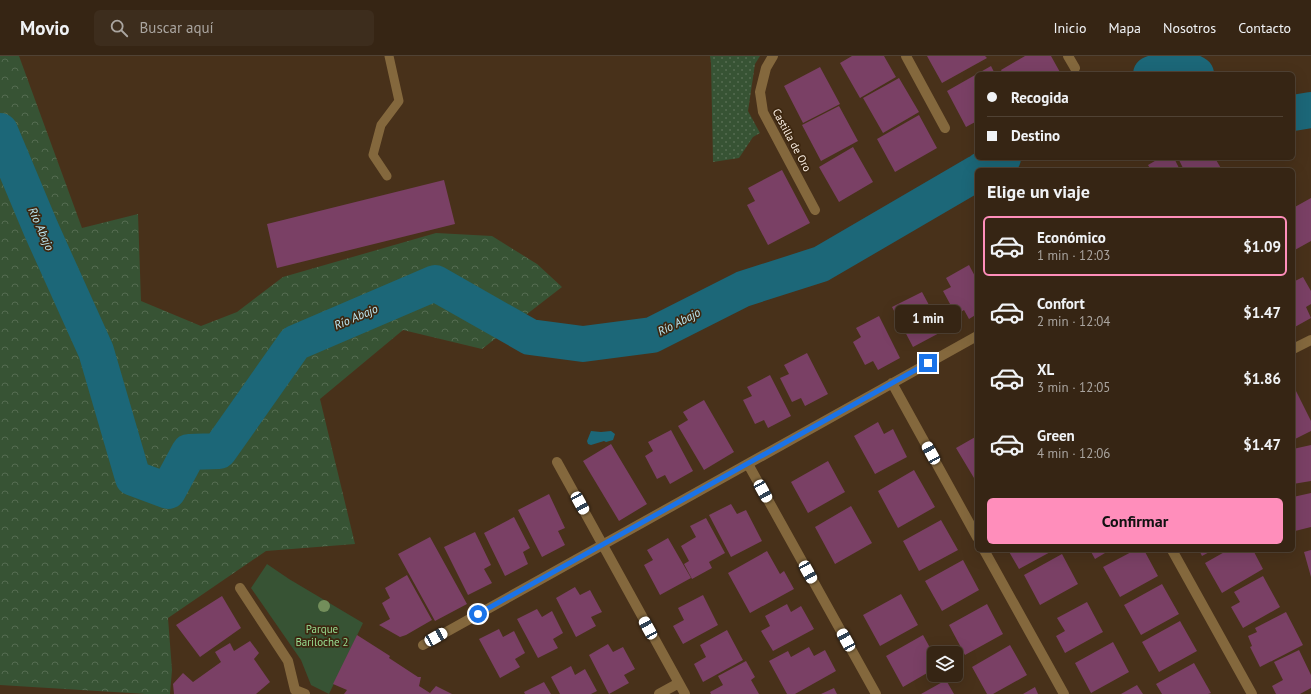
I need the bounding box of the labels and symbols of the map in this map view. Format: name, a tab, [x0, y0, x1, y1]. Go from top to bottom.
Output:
street label: Castilla de Oro	[770, 106, 814, 174]
water label: Río Abajo	[25, 205, 58, 253]
water label: Río Abajo	[332, 301, 380, 332]
water label: Río Abajo	[655, 304, 703, 339]
callout: 1 min	[895, 305, 961, 333]
route end	[919, 354, 937, 372]
car	[920, 440, 942, 466]
car	[752, 478, 774, 504]
car	[569, 490, 591, 516]
car	[797, 559, 819, 585]
route start	[469, 605, 487, 623]
car	[637, 615, 659, 641]
park label: Parque Bariloche 2	[295, 622, 349, 649]
car	[423, 626, 449, 648]
car	[835, 627, 857, 653]

